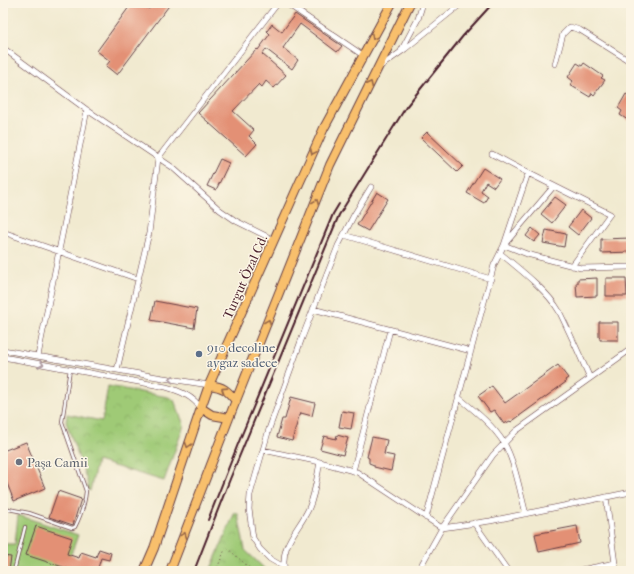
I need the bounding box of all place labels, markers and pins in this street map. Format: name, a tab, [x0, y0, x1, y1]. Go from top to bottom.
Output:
place label: 910 decoline aygaz sadece	[207, 340, 278, 370]
marker: 910 decoline aygaz sadece	[194, 349, 204, 359]
place label: Paşa Camii	[27, 455, 88, 471]
marker: Paşa Camii	[14, 457, 24, 467]

